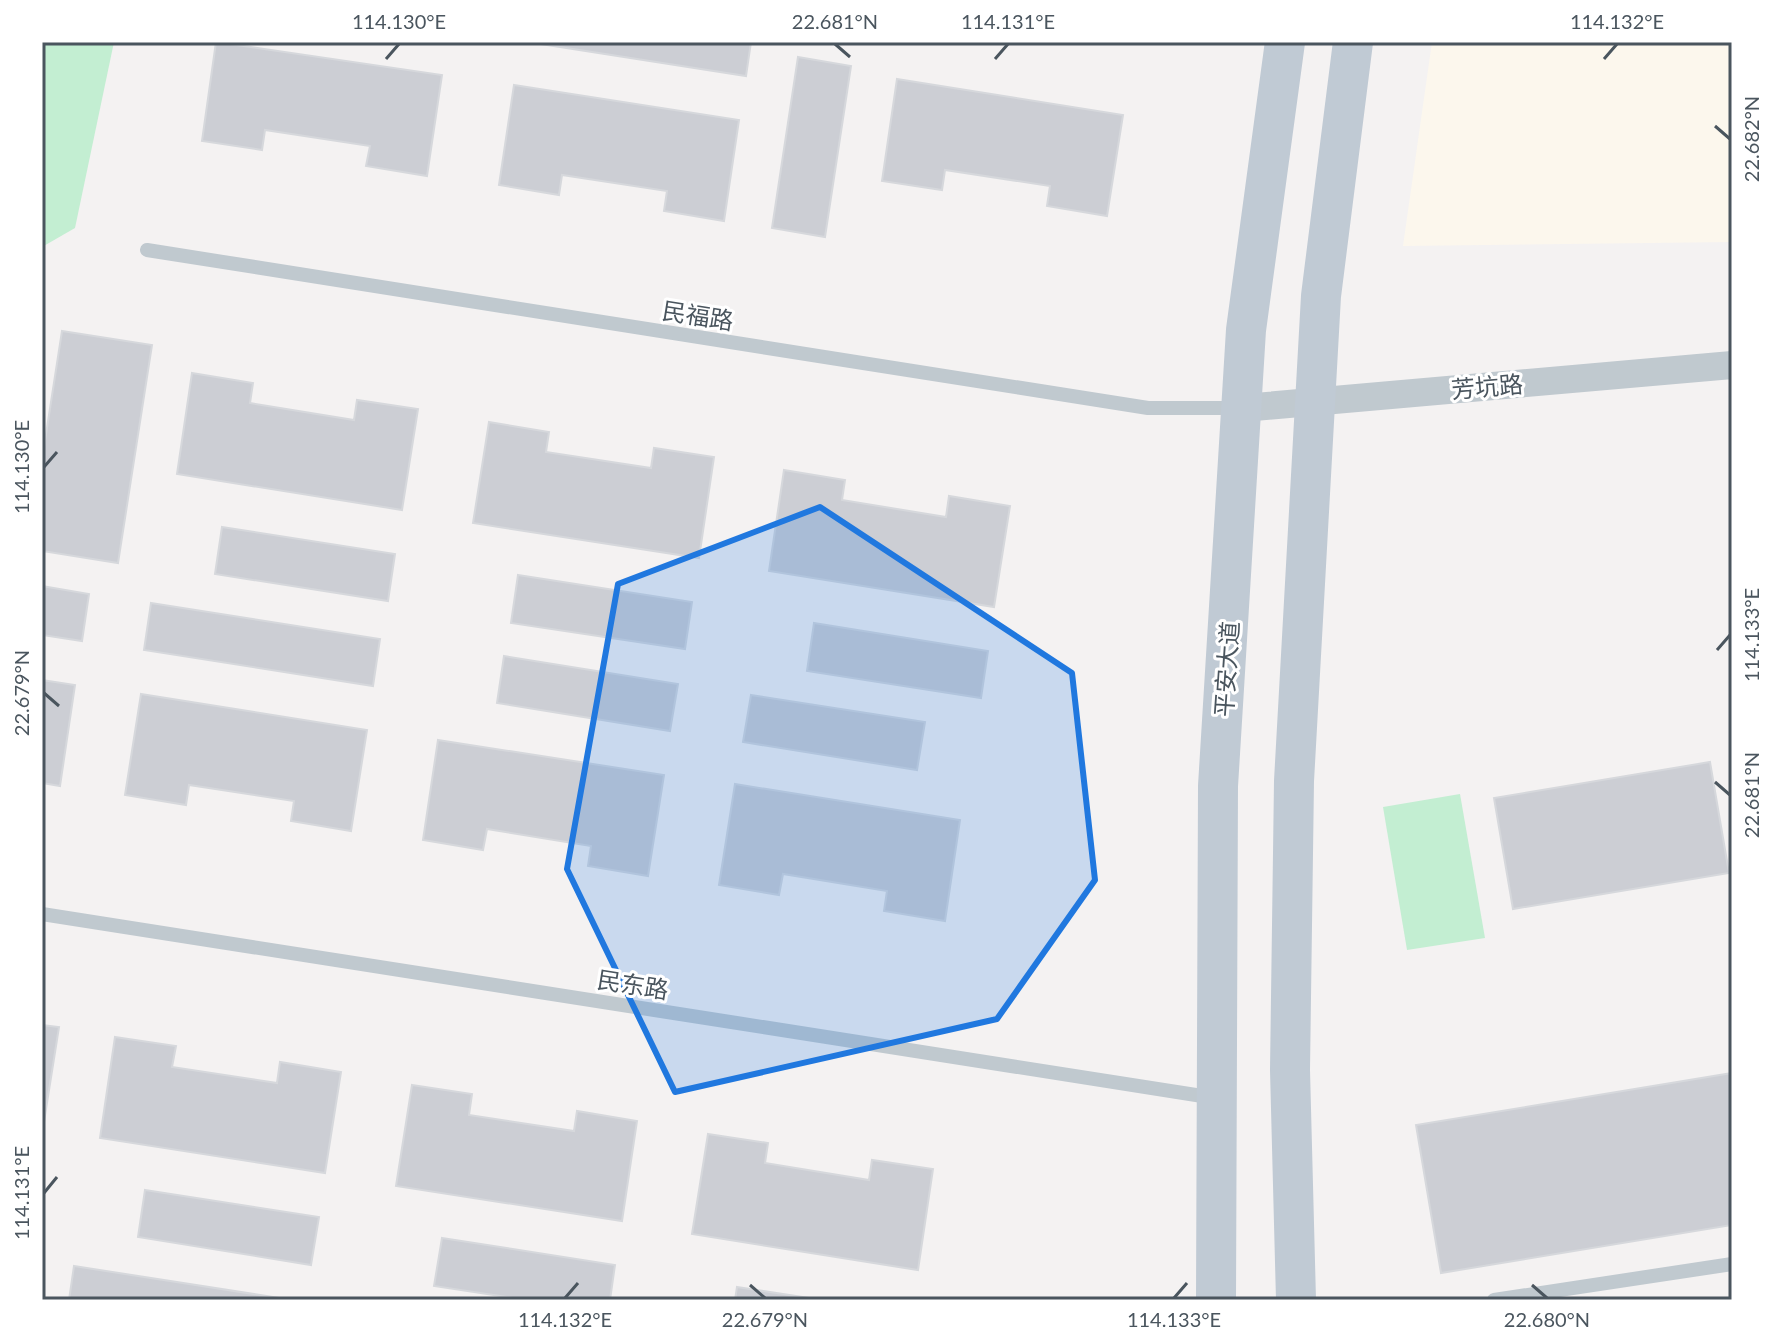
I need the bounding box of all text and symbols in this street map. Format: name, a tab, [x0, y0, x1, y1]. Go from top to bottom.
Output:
text: 114.130°E	[352, 9, 446, 33]
text: 22.681°N	[792, 9, 878, 33]
text: 114.131°E	[961, 9, 1055, 33]
text: 114.132°E	[1570, 9, 1664, 33]
text: 22.682°N	[1739, 96, 1763, 182]
street label: 民福路	[660, 295, 736, 335]
street label: 芳坑路	[1450, 368, 1524, 404]
text: 114.130°E	[9, 420, 33, 514]
text: 114.133°E	[1739, 588, 1763, 682]
street label: 平安大道	[1208, 620, 1244, 718]
text: 22.679°N	[9, 650, 33, 736]
text: 22.681°N	[1739, 752, 1763, 838]
street label: 民东路	[595, 964, 671, 1004]
text: 114.131°E	[9, 1146, 33, 1240]
text: 114.132°E	[518, 1307, 612, 1331]
text: 22.679°N	[722, 1307, 808, 1331]
text: 114.133°E	[1127, 1307, 1221, 1331]
text: 22.680°N	[1504, 1307, 1590, 1331]

